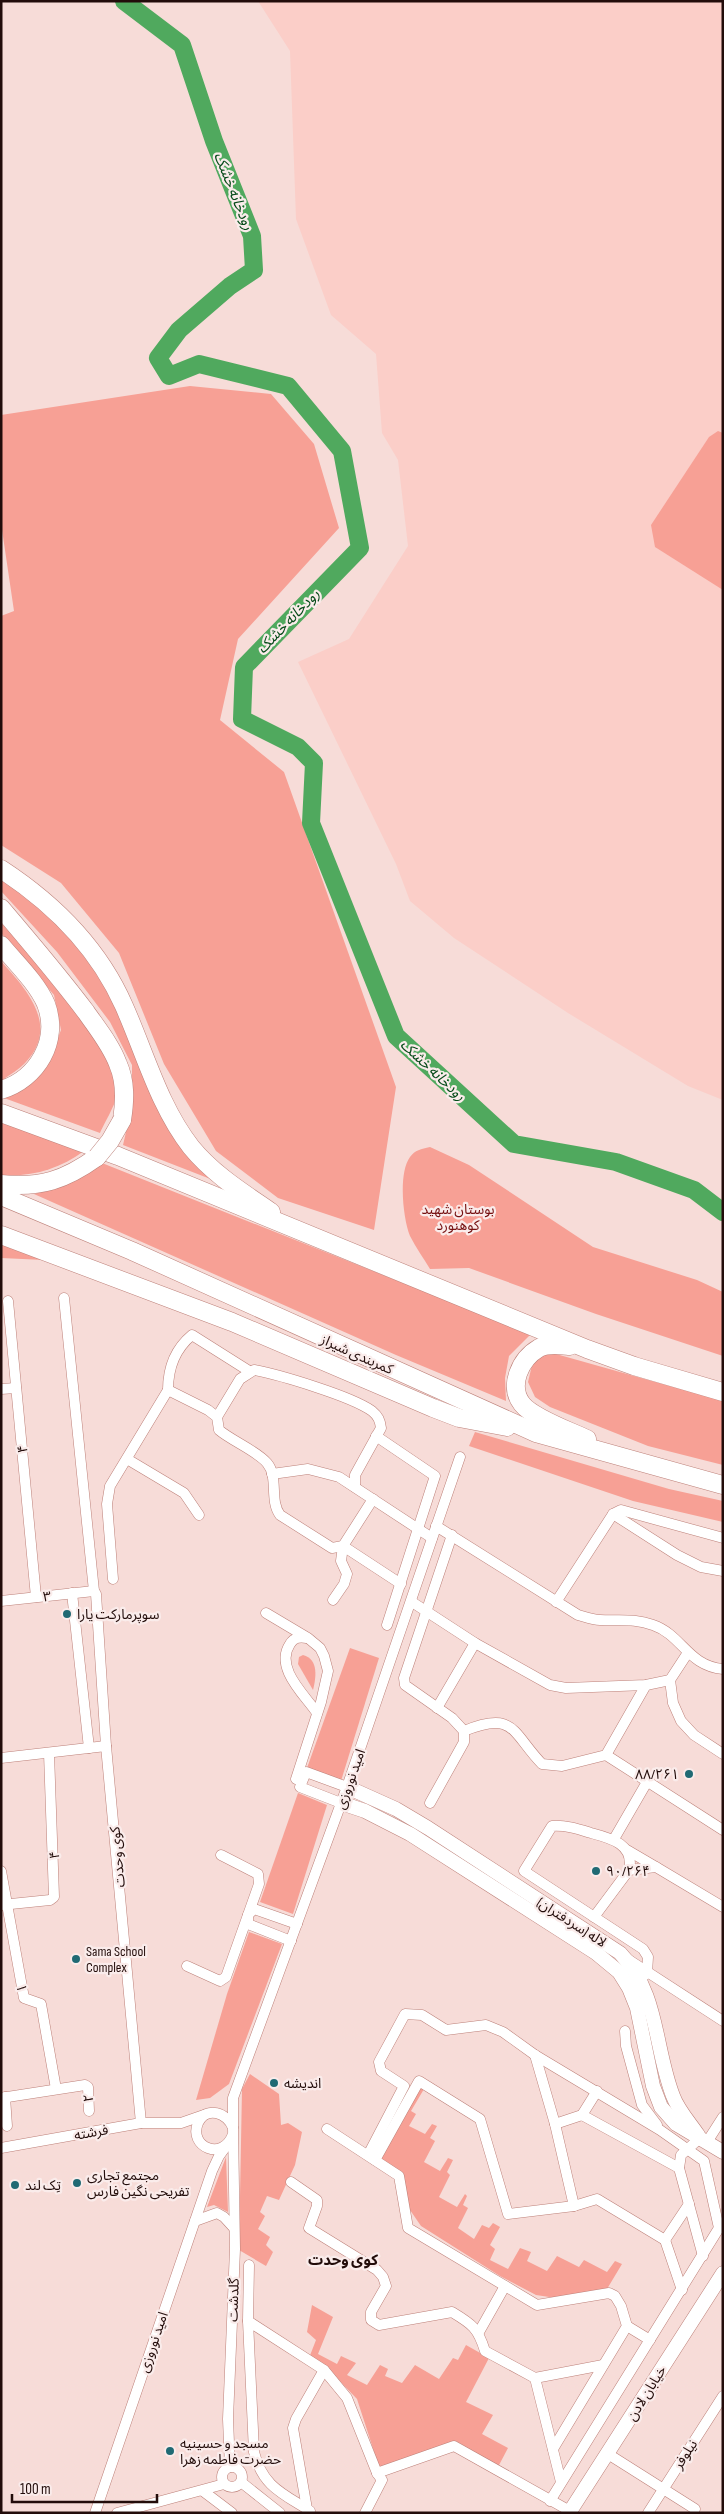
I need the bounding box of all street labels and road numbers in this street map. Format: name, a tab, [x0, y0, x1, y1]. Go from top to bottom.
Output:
street label: کمربندی شیراز	[317, 1330, 396, 1378]
street label: ۴	[14, 1444, 31, 1454]
street label: ۳	[42, 1588, 52, 1605]
street label: امید نوروزی	[332, 1747, 369, 1812]
street label: کوی وحدت	[106, 1826, 129, 1888]
street label: ۴	[46, 1851, 63, 1859]
street label: لاله (سردفتران)	[534, 1894, 610, 1951]
street label: ۱	[12, 1983, 31, 1994]
street label: ۲	[80, 2093, 97, 2103]
street label: فرشته	[73, 2121, 109, 2144]
street label: گلدشت	[224, 2278, 243, 2322]
street label: امید نوروزی	[135, 2310, 172, 2375]
street label: خیابان لادن	[623, 2363, 670, 2424]
street label: نیلوفر	[669, 2436, 701, 2473]

